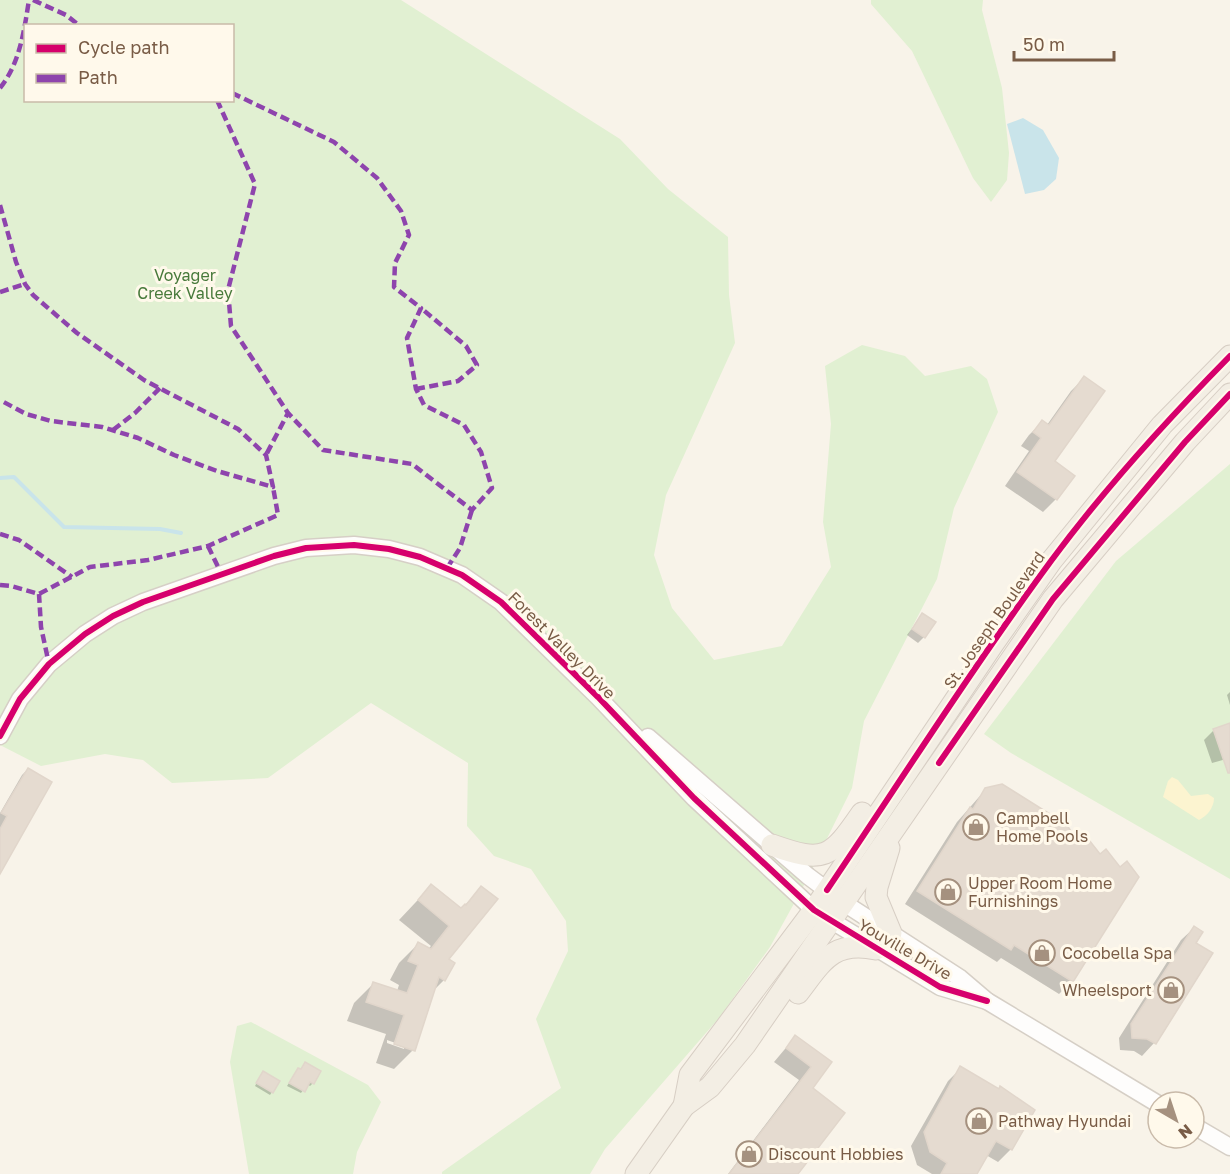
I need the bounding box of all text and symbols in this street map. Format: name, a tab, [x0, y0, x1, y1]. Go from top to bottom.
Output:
legend	[24, 24, 234, 102]
scale bar	[1014, 24, 1114, 62]
text: 50 m	[1023, 33, 1065, 55]
text: Cycle path	[78, 36, 170, 58]
text: Path	[78, 66, 118, 88]
park label: Voyager Creek Valley	[137, 265, 233, 303]
street label: St. Joseph Boulevard	[939, 548, 1049, 692]
street label: Forest Valley Drive	[504, 587, 620, 703]
place label: Campbell Home Pools	[996, 808, 1088, 846]
shop icon: Campbell Home Pools	[961, 812, 991, 842]
place label: Upper Room Home Furnishings	[968, 873, 1112, 911]
shop icon: Upper Room Home Furnishings	[933, 877, 963, 907]
street label: Youville Drive	[855, 914, 955, 984]
shop icon: Cocobella Spa	[1027, 938, 1057, 968]
place label: Cocobella Spa	[1062, 943, 1172, 963]
shop icon: Wheelsport	[1156, 975, 1186, 1005]
place label: Wheelsport	[1062, 980, 1152, 1000]
north arrow	[1146, 1090, 1206, 1150]
shop icon: Pathway Hyundai	[964, 1106, 994, 1136]
place label: Pathway Hyundai	[998, 1111, 1131, 1131]
text: N	[1174, 1120, 1196, 1143]
shop icon: Discount Hobbies	[734, 1139, 764, 1169]
place label: Discount Hobbies	[768, 1144, 904, 1164]

